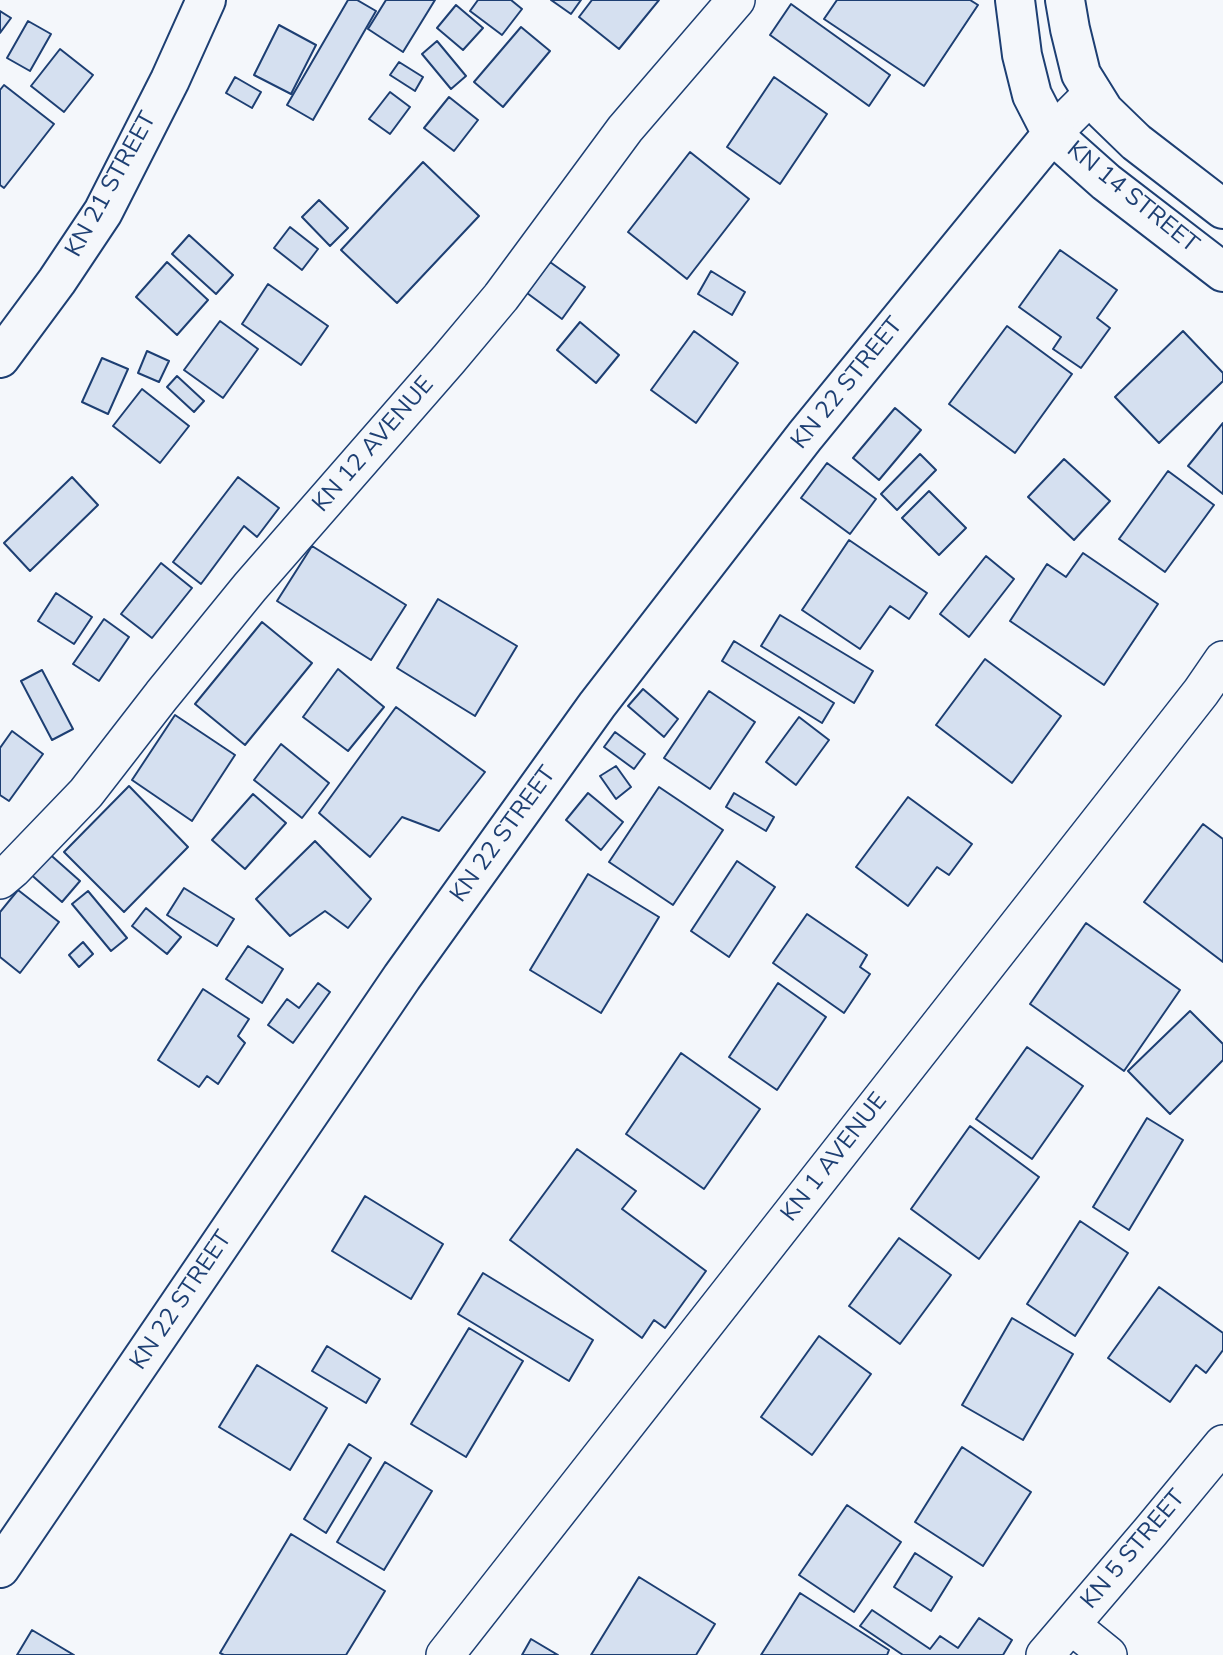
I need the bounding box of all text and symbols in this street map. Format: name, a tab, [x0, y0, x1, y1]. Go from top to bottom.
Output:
street label: KN 21 STREET	[60, 108, 164, 262]
street label: KN 14 STREET	[1060, 136, 1204, 260]
street label: KN 22 STREET	[786, 312, 910, 456]
street label: KN 12 AVENUE	[307, 371, 441, 519]
street label: KN 22 STREET	[445, 761, 563, 909]
street label: KN 1 AVENUE	[776, 1088, 894, 1228]
street label: KN 22 STREET	[125, 1226, 239, 1376]
street label: KN 5 STREET	[1076, 1485, 1192, 1615]

